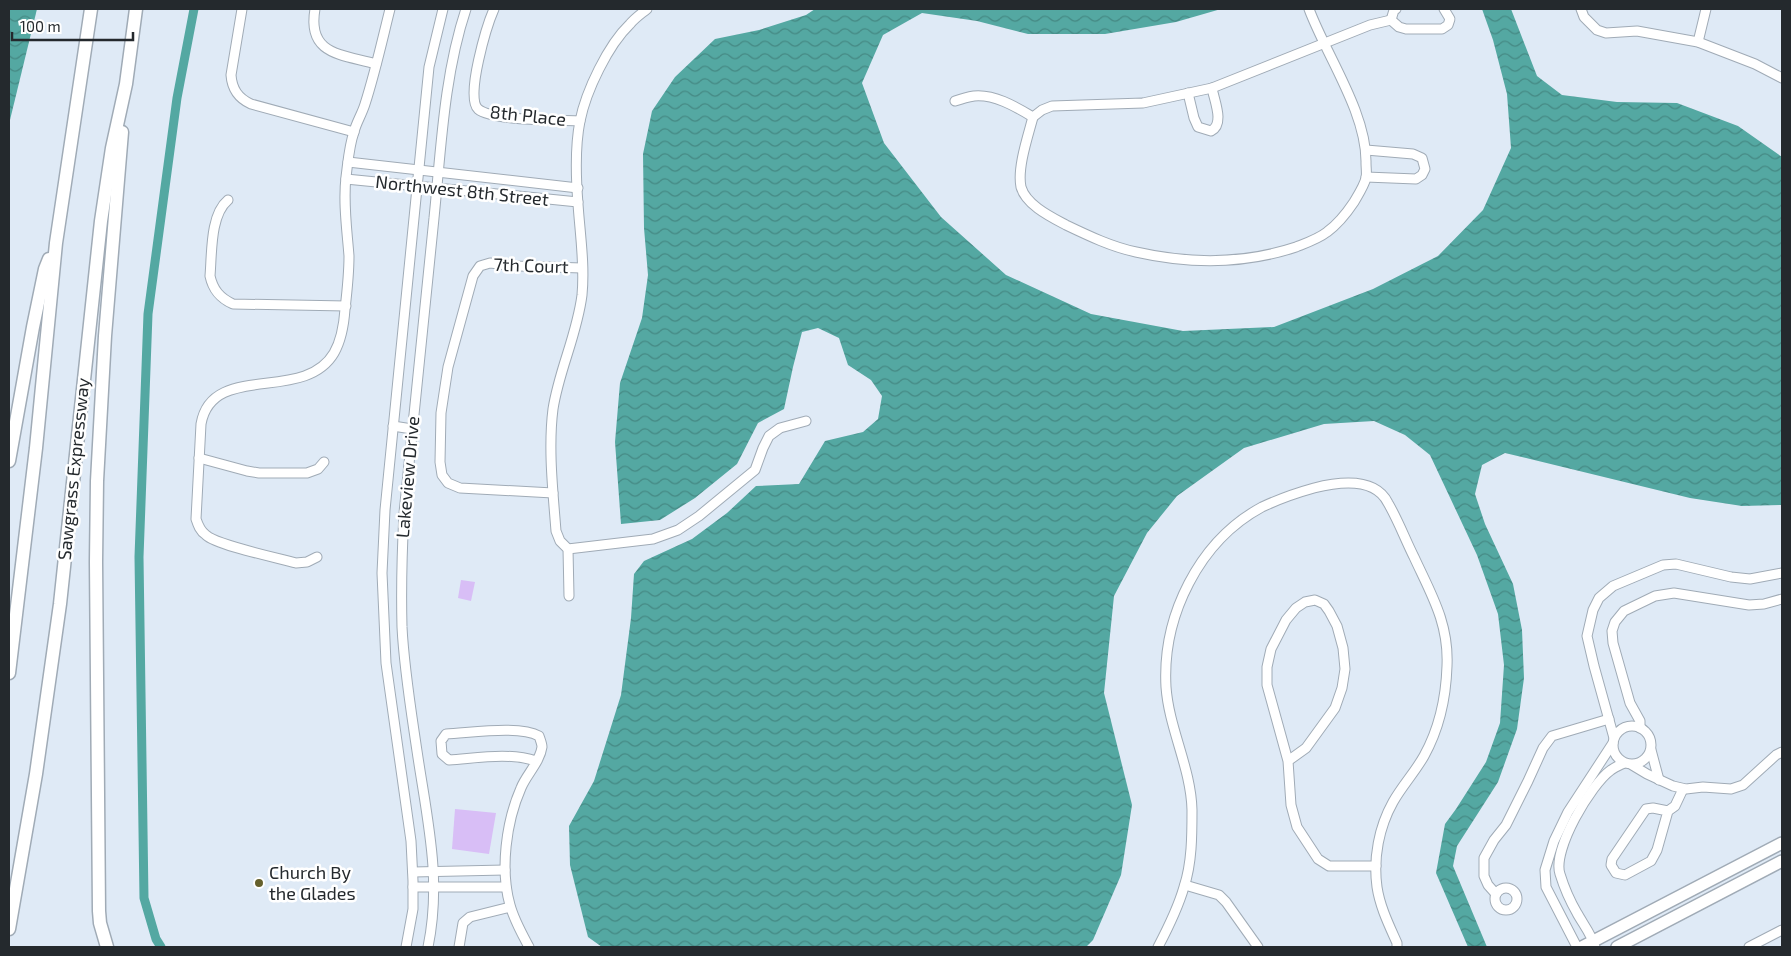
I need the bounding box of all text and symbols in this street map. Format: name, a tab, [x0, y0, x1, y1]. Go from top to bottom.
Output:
scale bar	[12, 10, 134, 42]
text: 100 m	[20, 17, 61, 35]
street label: 8th Place	[489, 100, 567, 130]
street label: Northwest 8th Street	[374, 170, 550, 210]
street label: 7th Court	[493, 253, 569, 277]
street label: Sawgrass Expressway	[52, 376, 94, 561]
street label: Lakeview Drive	[391, 415, 423, 539]
place label: Church By the Glades	[269, 861, 356, 904]
marker: Church By the Glades	[253, 877, 265, 889]

